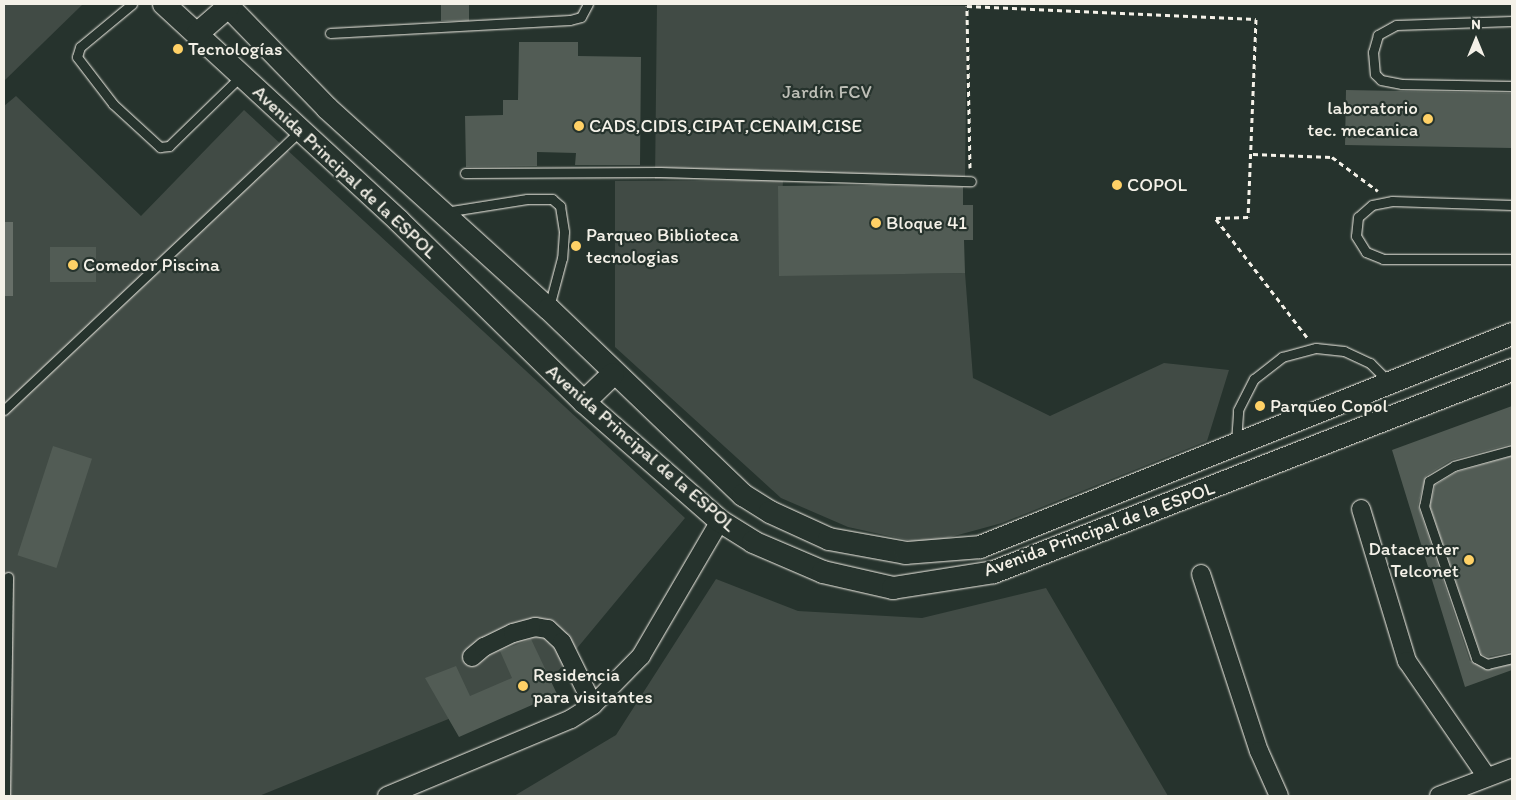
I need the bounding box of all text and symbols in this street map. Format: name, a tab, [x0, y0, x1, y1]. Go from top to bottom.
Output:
north arrow	[1451, 15, 1501, 65]
text: N	[1471, 16, 1481, 33]
place label: Tecnologías	[188, 38, 283, 60]
marker: Tecnologías	[172, 43, 184, 55]
street label: Avenida Principal de la ESPOL	[248, 80, 442, 264]
park label: Jardín FCV	[782, 81, 872, 103]
place label: laboratorio tec. mecanica	[1307, 97, 1418, 141]
marker: laboratorio tec. mecanica	[1422, 113, 1434, 125]
place label: CADS,CIDIS,CIPAT,CENAIM,CISE	[589, 115, 862, 137]
marker: CADS,CIDIS,CIPAT,CENAIM,CISE	[573, 120, 585, 132]
place label: COPOL	[1127, 174, 1187, 196]
marker: COPOL	[1111, 179, 1123, 191]
place label: Bloque 41	[886, 212, 967, 234]
marker: Bloque 41	[870, 217, 882, 229]
place label: Parqueo Biblioteca tecnologias	[586, 224, 738, 268]
marker: Parqueo Biblioteca tecnologias	[570, 240, 582, 252]
place label: Comedor Piscina	[83, 254, 220, 276]
marker: Comedor Piscina	[67, 259, 79, 271]
street label: Avenida Principal de la ESPOL	[541, 359, 741, 537]
place label: Parqueo Copol	[1270, 395, 1388, 417]
marker: Parqueo Copol	[1254, 400, 1266, 412]
street label: Avenida Principal de la ESPOL	[980, 476, 1218, 582]
place label: Datacenter Telconet	[1368, 538, 1459, 582]
marker: Datacenter Telconet	[1463, 554, 1475, 566]
place label: Residencia para visitantes	[533, 664, 653, 708]
marker: Residencia para visitantes	[517, 680, 529, 692]

